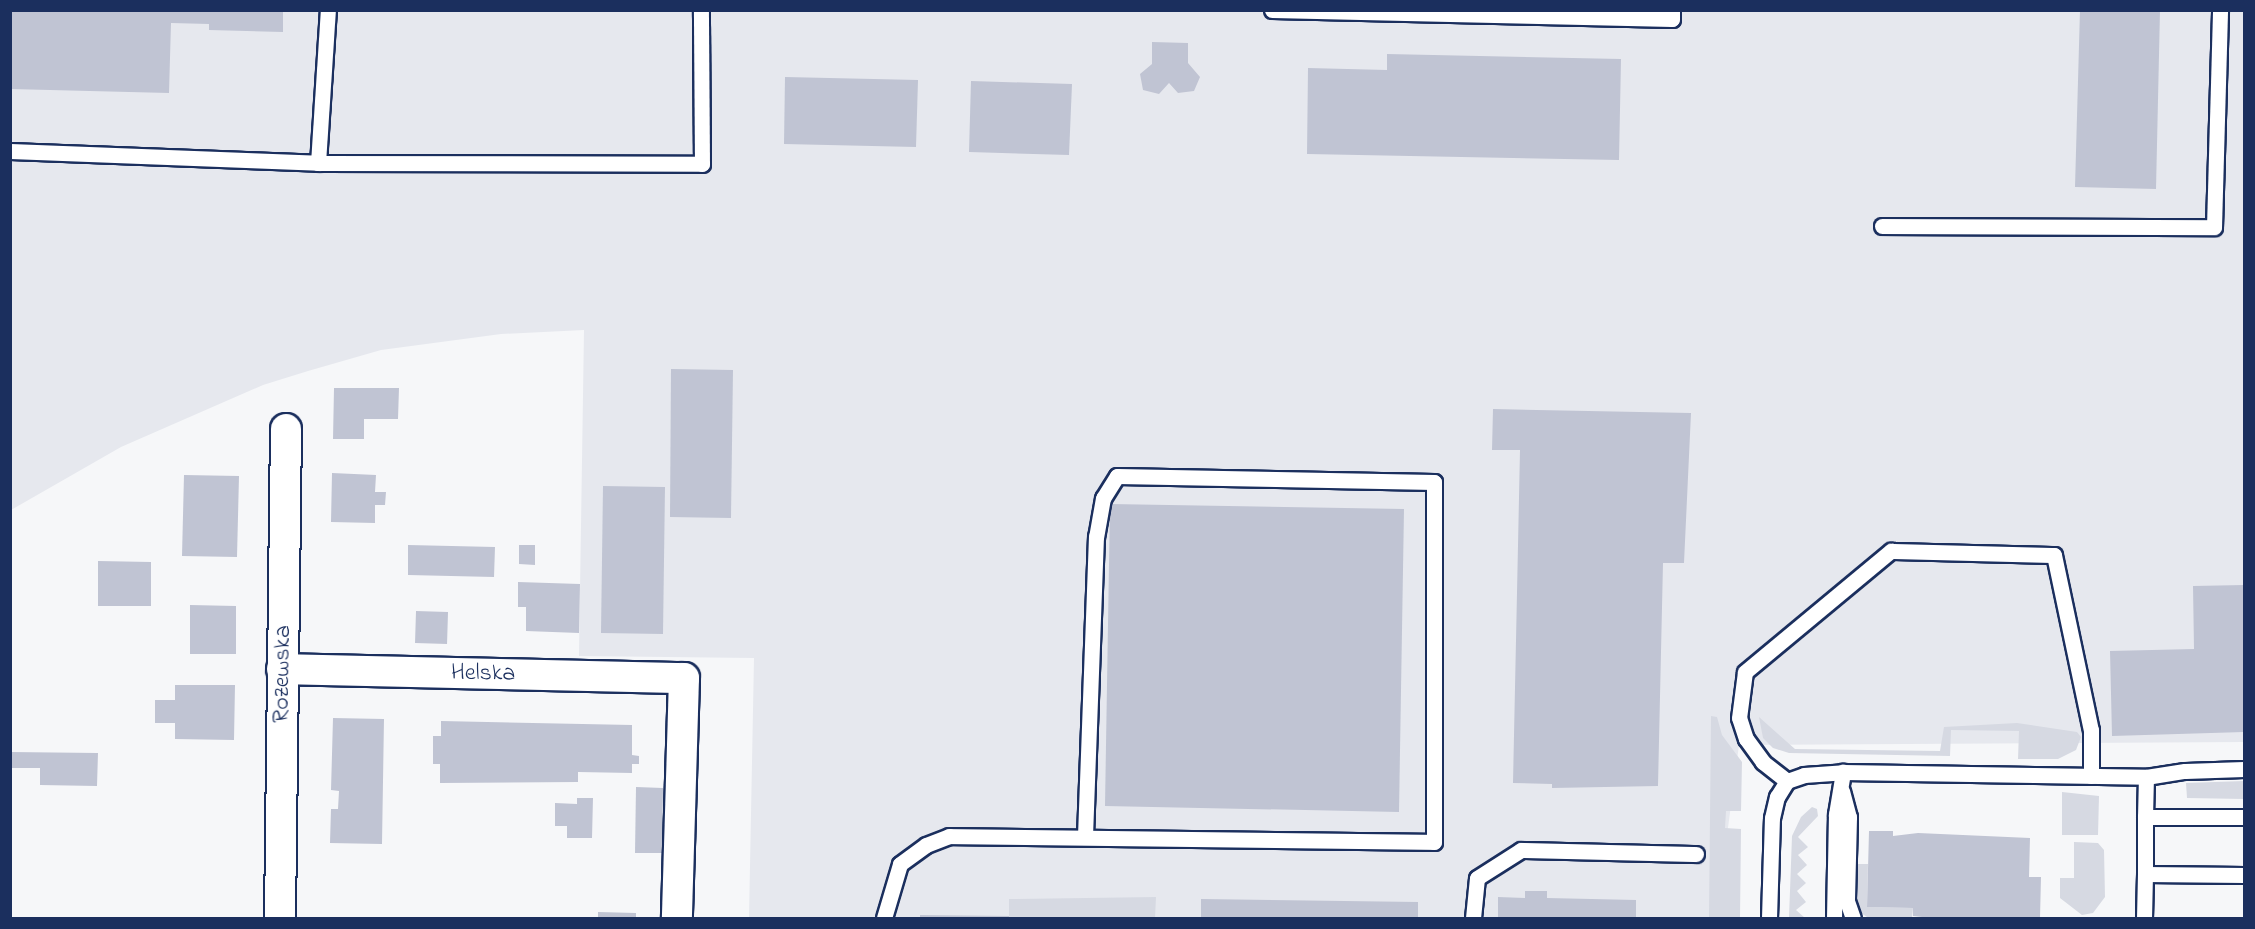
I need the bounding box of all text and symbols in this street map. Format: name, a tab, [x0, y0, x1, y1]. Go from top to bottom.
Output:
street label: Rozewska	[268, 625, 298, 723]
street label: Helska	[451, 659, 515, 689]

